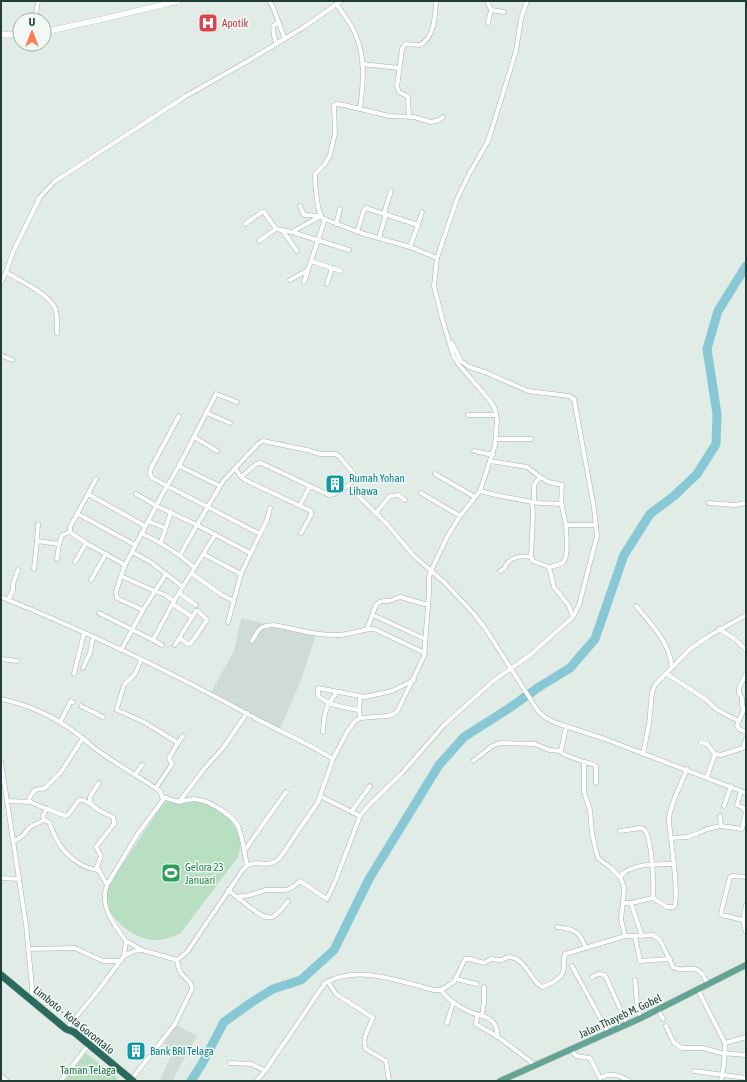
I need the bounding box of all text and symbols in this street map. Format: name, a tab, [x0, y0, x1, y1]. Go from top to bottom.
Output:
north arrow	[12, 12, 52, 52]
hospital icon: Apotik	[197, 12, 219, 34]
text: U	[29, 16, 35, 28]
place label: Apotik	[222, 17, 248, 29]
place label: Rumah Yohan Lihawa	[349, 472, 405, 497]
building icon: Rumah Yohan Lihawa	[324, 473, 346, 495]
place label: Gelora 23 Januari	[185, 861, 224, 886]
sports icon: Gelora 23 Januari	[160, 862, 182, 884]
street label: Limboto - Kota Gorontalo	[31, 984, 117, 1056]
street label: Jalan Thayeb M. Gobel	[577, 992, 663, 1040]
building icon: Bank BRI Telaga	[125, 1040, 147, 1062]
place label: Bank BRI Telaga	[150, 1045, 214, 1057]
park label: Taman Telaga	[60, 1064, 116, 1076]

